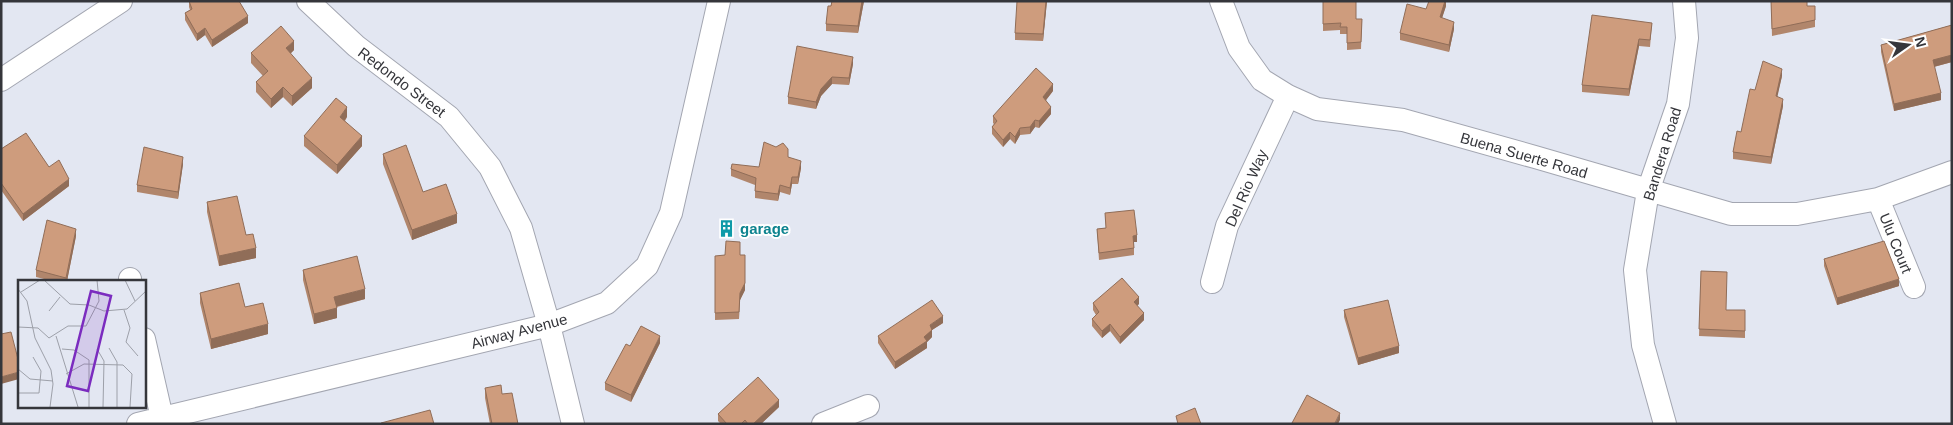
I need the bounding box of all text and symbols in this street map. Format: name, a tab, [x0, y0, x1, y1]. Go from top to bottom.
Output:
north arrow	[1883, 20, 1933, 70]
text: N	[1912, 35, 1930, 49]
street label: Redondo Street	[355, 44, 450, 121]
street label: Bandera Road	[1640, 105, 1684, 203]
street label: Buena Suerte Road	[1458, 129, 1590, 181]
street label: Del Rio Way	[1221, 146, 1271, 229]
street label: Ulu Court	[1876, 210, 1916, 276]
building icon: garage	[716, 218, 736, 238]
place label: garage	[740, 220, 789, 237]
inset map	[18, 280, 145, 408]
street label: Airway Avenue	[469, 310, 569, 352]

